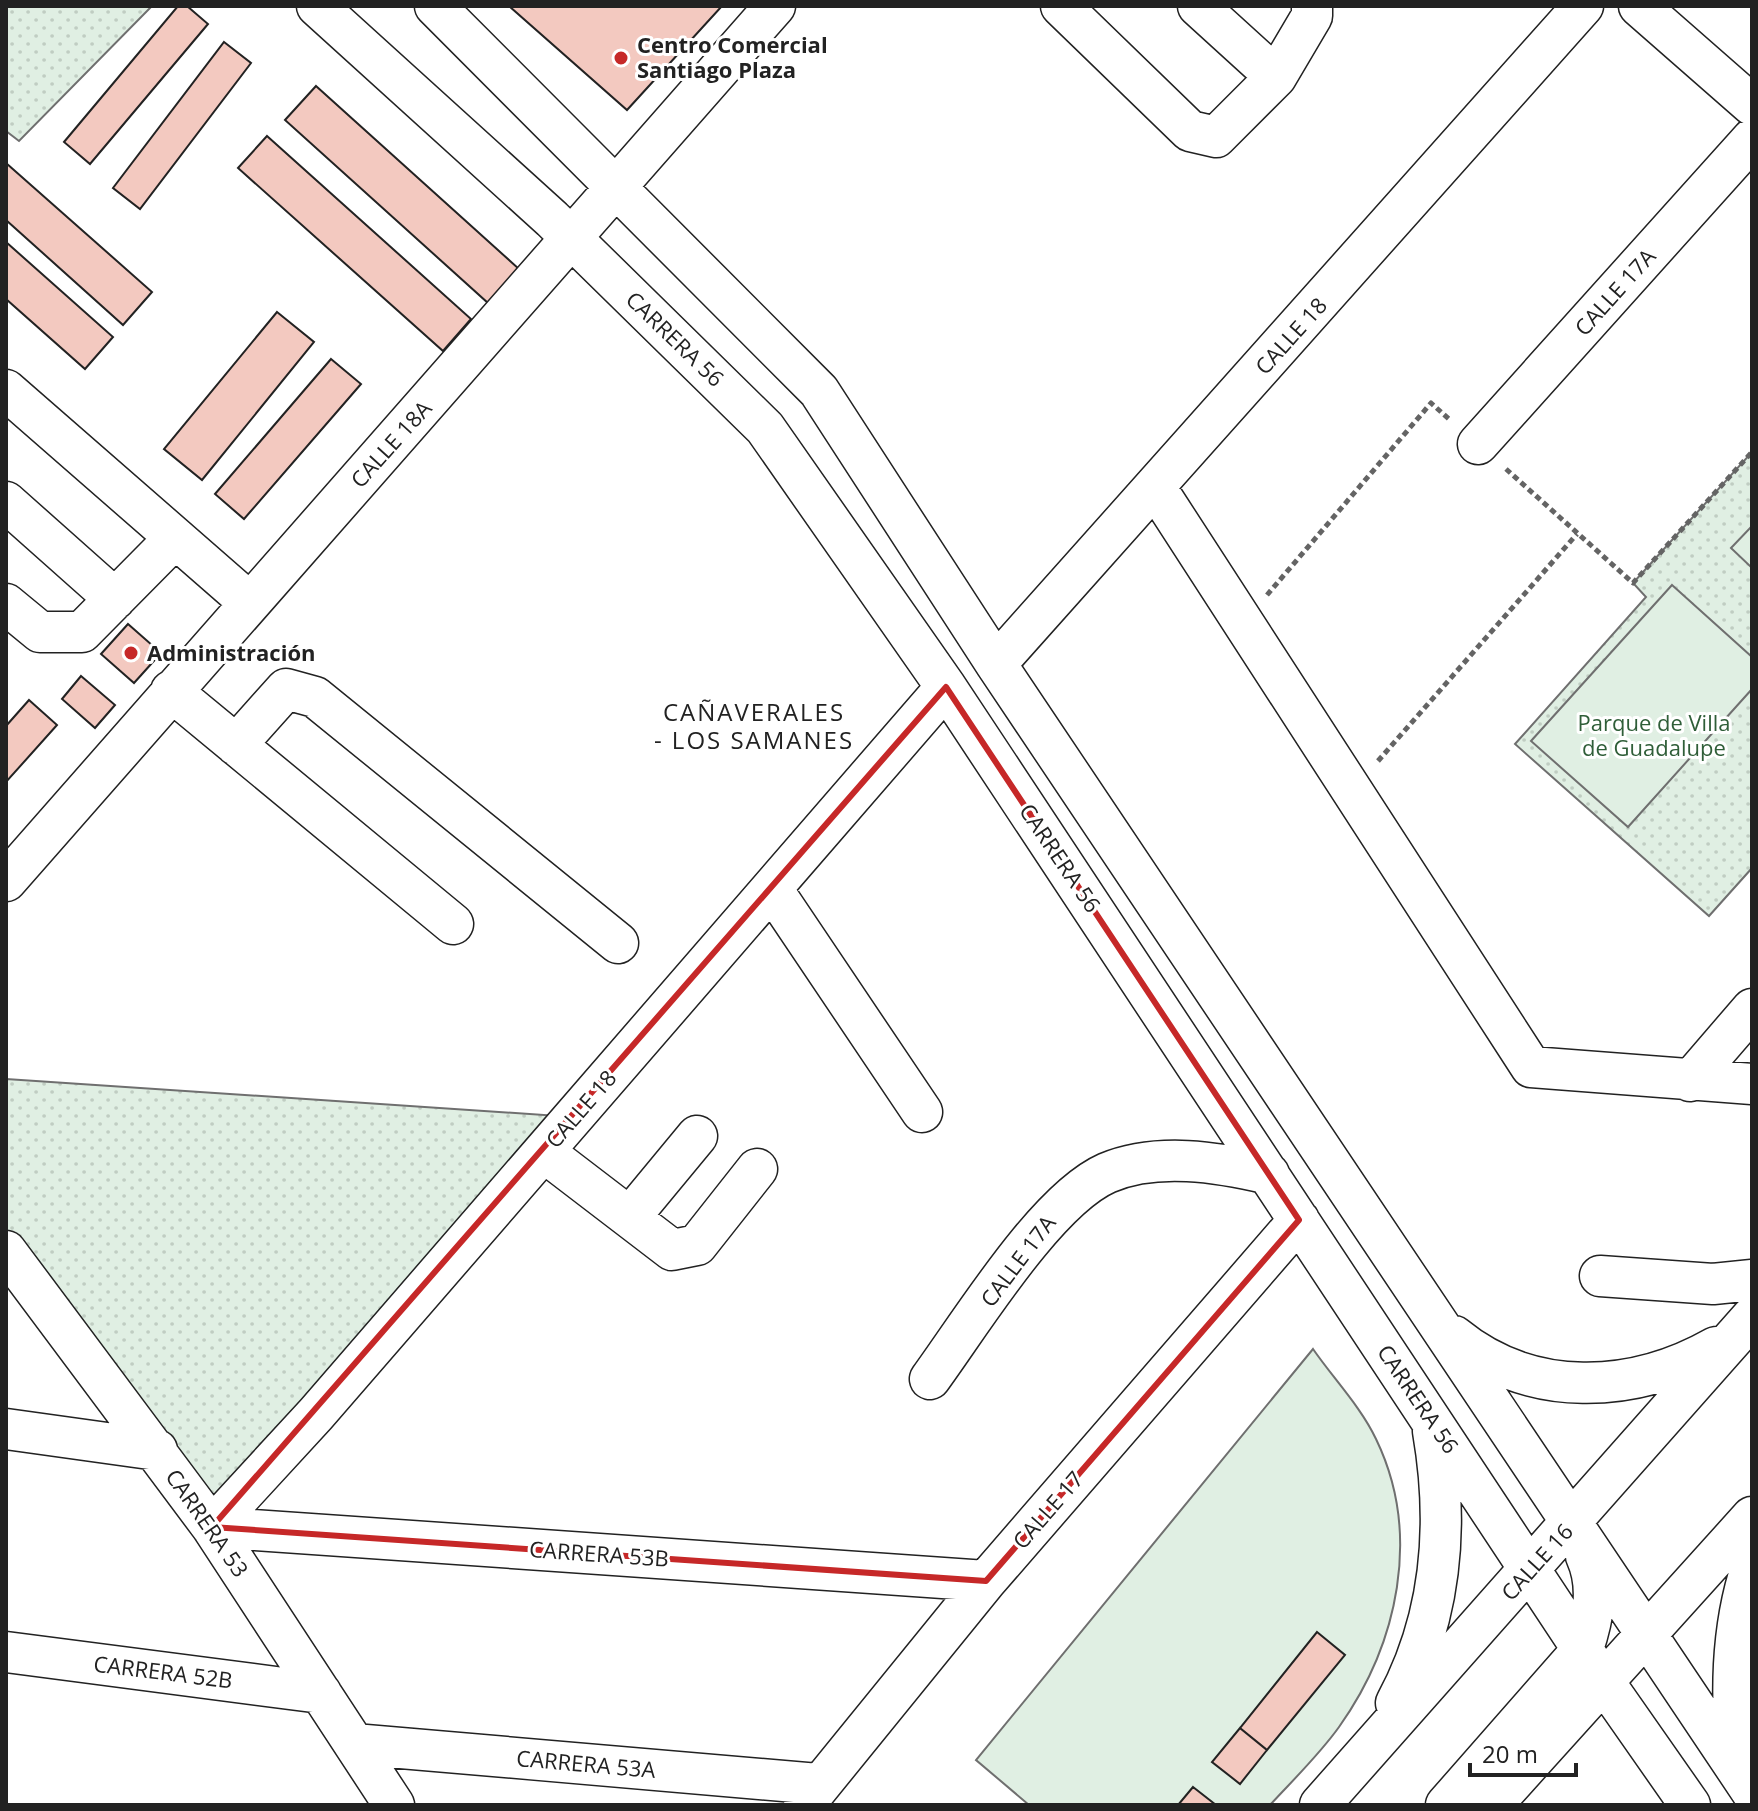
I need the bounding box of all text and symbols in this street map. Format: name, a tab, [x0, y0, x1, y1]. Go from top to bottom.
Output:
place label: Centro Comercial Santiago Plaza	[637, 29, 828, 84]
marker: Centro Comercial Santiago Plaza	[612, 49, 630, 67]
street label: CALLE 17A	[1567, 241, 1662, 341]
street label: CARRERA 56	[620, 284, 731, 393]
street label: CALLE 18	[1248, 290, 1333, 380]
street label: CALLE 18A	[343, 393, 438, 493]
place label: Administración	[147, 637, 315, 667]
marker: Administración	[122, 644, 140, 662]
district label: CAÑAVERALES - LOS SAMANES	[654, 695, 854, 756]
park label: Parque de Villa de Guadalupe	[1577, 707, 1731, 762]
street label: CARRERA 56	[1013, 797, 1108, 918]
street label: CALLE 18	[538, 1063, 622, 1154]
street label: CALLE 17A	[973, 1208, 1062, 1312]
street label: CARRERA 56	[1371, 1338, 1466, 1459]
street label: CARRERA 53	[160, 1462, 256, 1582]
street label: CALLE 17	[1005, 1464, 1089, 1555]
street label: CALLE 16	[1494, 1516, 1579, 1606]
street label: CARRERA 53B	[528, 1533, 670, 1573]
street label: CARRERA 52B	[92, 1648, 234, 1694]
scale bar	[1470, 1727, 1576, 1777]
text: 20 m	[1482, 1737, 1538, 1770]
street label: CARRERA 53A	[515, 1742, 657, 1784]

